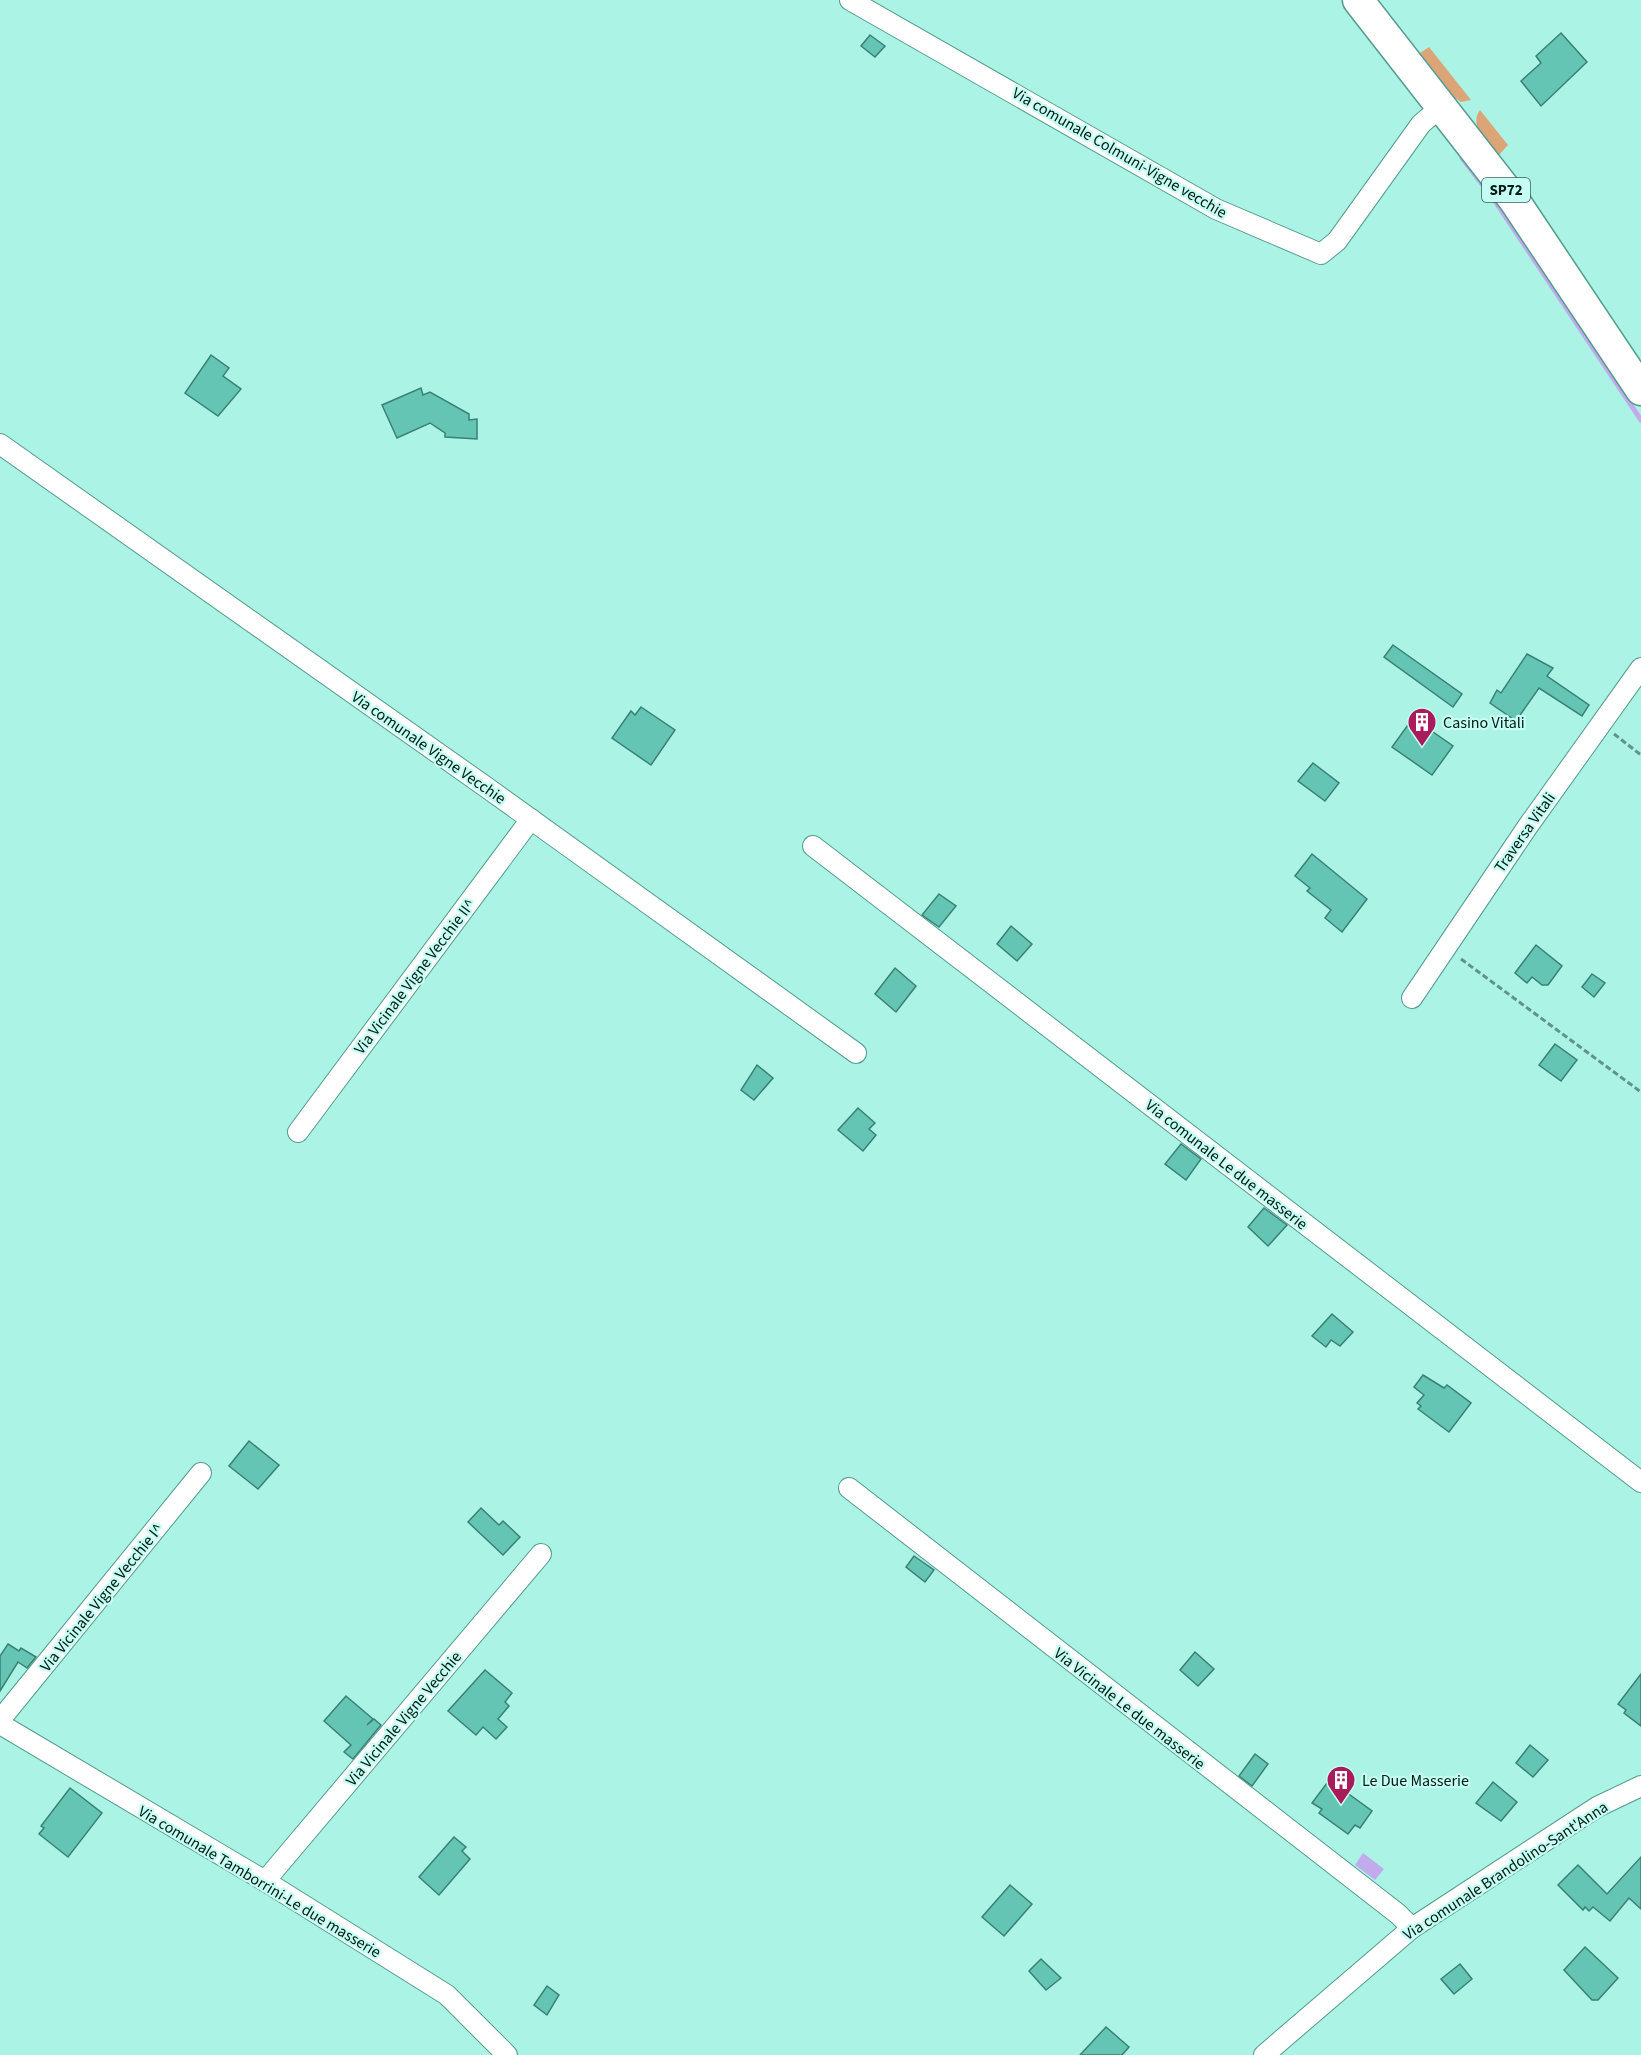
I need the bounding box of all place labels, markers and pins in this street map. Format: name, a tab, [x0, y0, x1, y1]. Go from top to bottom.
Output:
building icon: Casino Vitali	[1406, 706, 1438, 748]
place label: Casino Vitali	[1443, 712, 1525, 734]
building icon: Le Due Masserie	[1325, 1764, 1357, 1806]
place label: Le Due Masserie	[1362, 1770, 1469, 1792]

